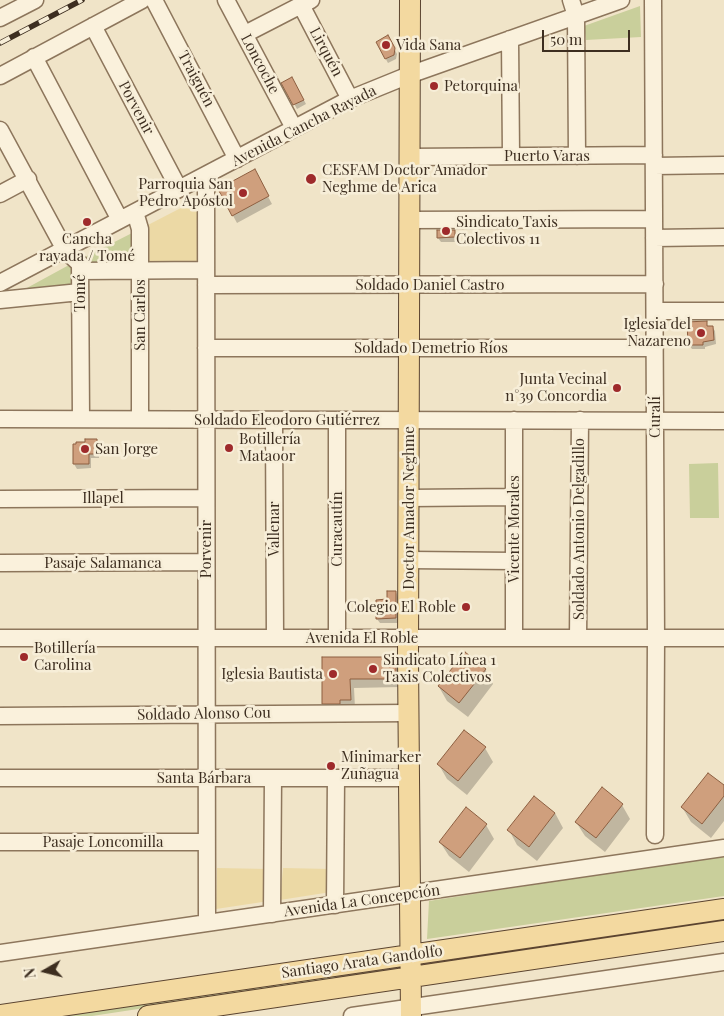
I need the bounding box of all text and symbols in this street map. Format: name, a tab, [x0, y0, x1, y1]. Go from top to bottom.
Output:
scale bar	[544, 20, 632, 52]
street label: Lirquén	[306, 24, 346, 80]
text: 50 m	[550, 29, 582, 49]
street label: Loncoche	[237, 31, 283, 97]
place label: Vida Sana	[396, 36, 461, 54]
marker: Vida Sana	[380, 39, 392, 51]
street label: Traiguén	[174, 48, 218, 110]
place label: Petorquina	[444, 77, 518, 95]
street label: Porvenir	[114, 78, 158, 138]
marker: Petorquina	[428, 80, 440, 92]
street label: Avenida Cancha Rayada	[229, 82, 379, 170]
street label: Puerto Varas	[504, 147, 590, 165]
place label: CESFAM Doctor Amador Neghme de Arica	[322, 161, 487, 196]
marker: CESFAM Doctor Amador Neghme de Arica	[304, 172, 318, 186]
place label: Parroquia San Pedro Apóstol	[138, 175, 233, 210]
marker: Parroquia San Pedro Apóstol	[237, 187, 249, 199]
place label: Sindicato Taxis Colectivos 11	[456, 213, 558, 248]
marker: Cancha rayada / Tomé	[81, 216, 93, 228]
marker: Sindicato Taxis Colectivos 11	[440, 225, 452, 237]
place label: Cancha rayada / Tomé	[39, 230, 135, 265]
street label: Tomé	[71, 274, 89, 312]
street label: Soldado Daniel Castro	[356, 276, 504, 294]
street label: San Carlos	[131, 279, 149, 351]
place label: Iglesia del Nazareno	[623, 315, 691, 350]
marker: Iglesia del Nazareno	[695, 327, 707, 339]
street label: Soldado Demetrio Ríos	[354, 339, 508, 357]
place label: Junta Vecinal n°39 Concordia	[505, 370, 607, 405]
marker: Junta Vecinal n°39 Concordia	[611, 382, 623, 394]
street label: Curalí	[646, 396, 664, 438]
street label: Soldado Eleodoro Gutiérrez	[194, 411, 380, 429]
street label: Doctor Amador Neghme	[400, 426, 418, 590]
place label: Botillería Mataoor	[239, 430, 301, 465]
street label: Soldado Antonio Delgadillo	[570, 438, 588, 620]
place label: San Jorge	[95, 440, 158, 458]
marker: Botillería Mataoor	[223, 442, 235, 454]
marker: San Jorge	[79, 443, 91, 455]
street label: Vicente Morales	[505, 475, 523, 583]
street label: Illapel	[82, 489, 124, 507]
street label: Curacautín	[328, 491, 346, 567]
street label: Vallenar	[265, 501, 283, 557]
street label: Porvenir	[197, 520, 215, 578]
street label: Pasaje Salamanca	[44, 554, 162, 572]
place label: Colegio El Roble	[346, 598, 456, 616]
marker: Colegio El Roble	[460, 601, 472, 613]
street label: Avenida El Roble	[306, 629, 418, 647]
place label: Botillería Carolina	[34, 639, 96, 674]
marker: Botillería Carolina	[18, 651, 30, 663]
place label: Sindicato Línea 1 Taxis Colectivos	[383, 651, 496, 686]
marker: Sindicato Línea 1 Taxis Colectivos	[367, 663, 379, 675]
place label: Iglesia Bautista	[221, 665, 323, 683]
marker: Iglesia Bautista	[327, 668, 339, 680]
street label: Soldado Alonso Cou	[137, 704, 271, 724]
place label: Minimarker Zuñagua	[341, 748, 421, 783]
marker: Minimarker Zuñagua	[325, 760, 337, 772]
street label: Santa Bárbara	[157, 769, 251, 787]
street label: Pasaje Loncomilla	[43, 833, 163, 851]
street label: Avenida La Concepción	[283, 881, 441, 921]
street label: Santiago Arata Gandolfo	[280, 942, 444, 982]
north arrow	[20, 946, 70, 996]
text: N	[20, 967, 40, 979]

